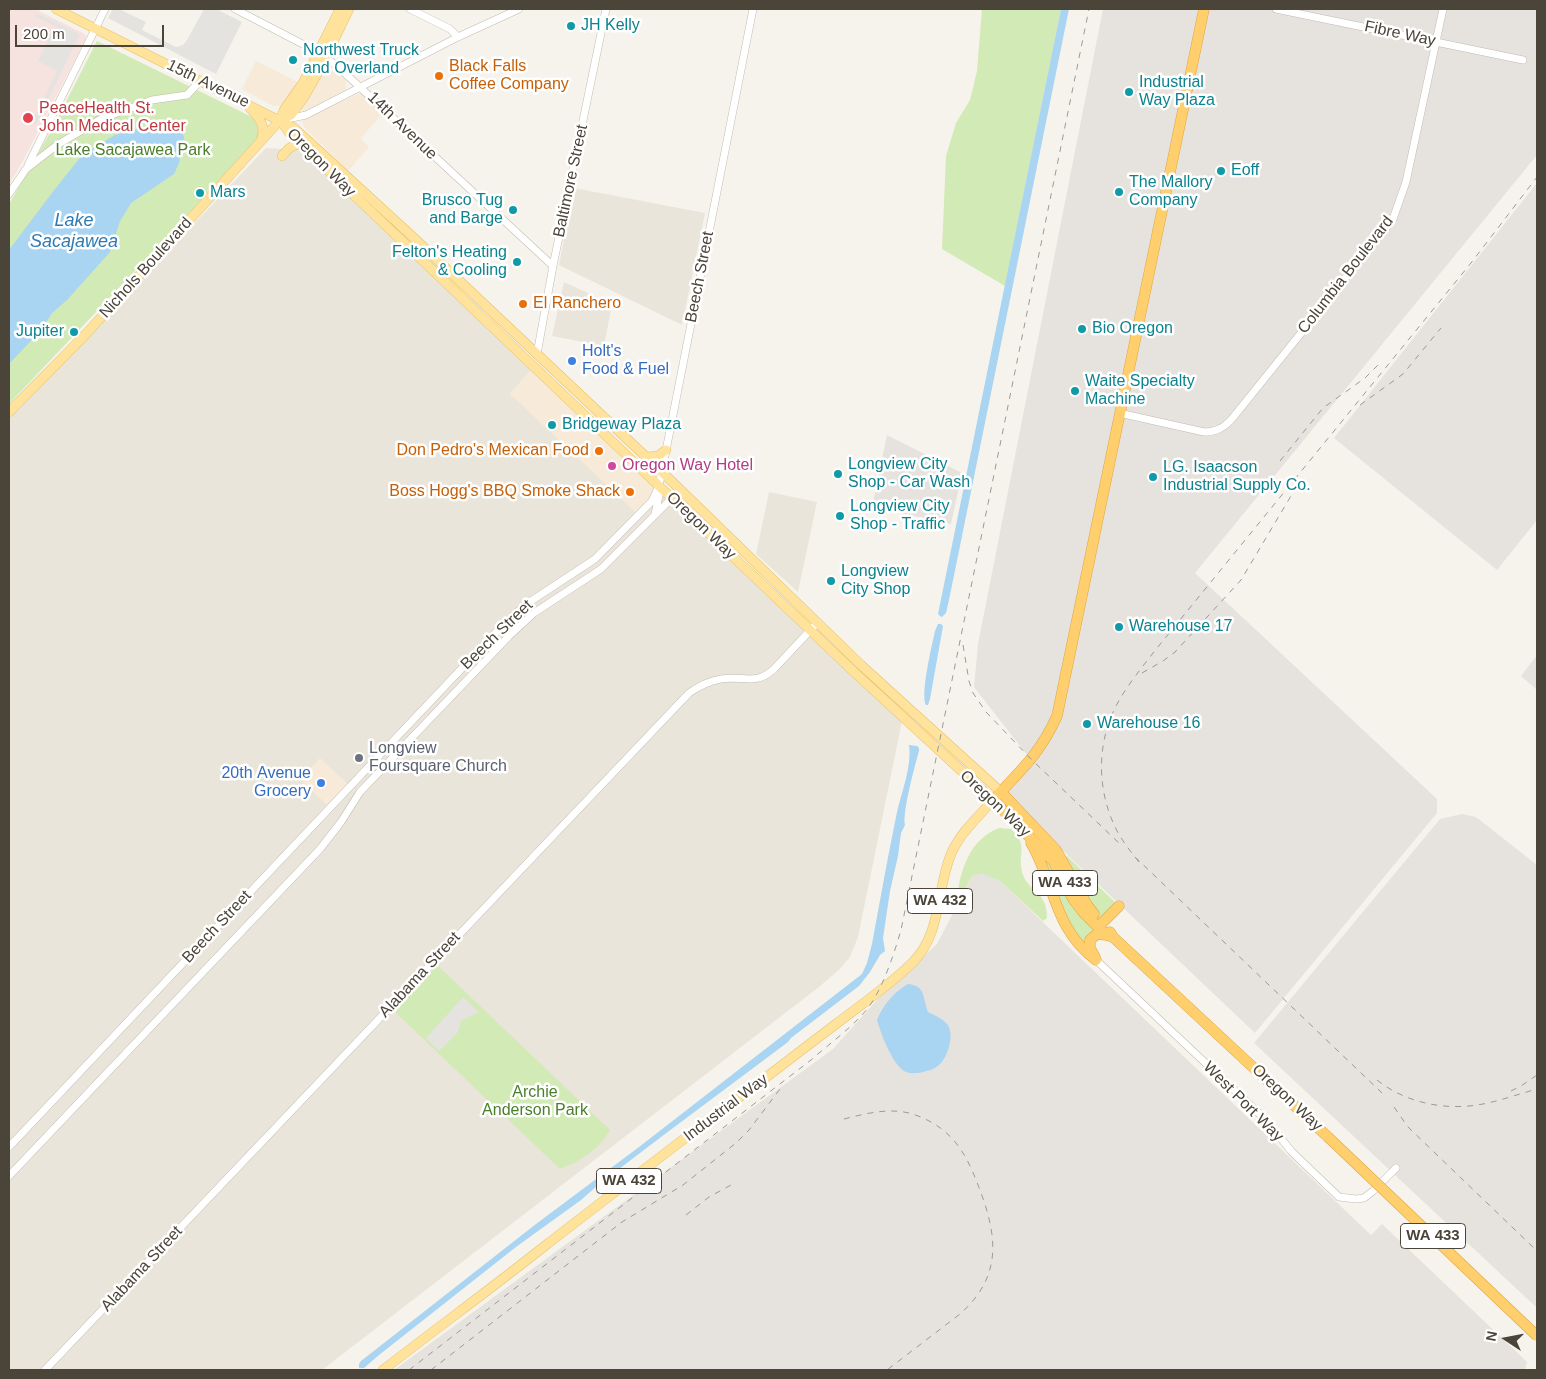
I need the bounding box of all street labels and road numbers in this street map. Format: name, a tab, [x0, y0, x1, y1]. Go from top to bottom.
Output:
street label: Fibre Way	[1363, 17, 1437, 51]
street label: 15th Avenue	[164, 56, 252, 112]
street label: 14th Avenue	[363, 88, 441, 164]
street label: Baltimore Street	[550, 123, 592, 239]
street label: Oregon Way	[283, 125, 359, 201]
street label: Columbia Boulevard	[1294, 212, 1398, 338]
street label: Nichols Boulevard	[96, 214, 196, 322]
street label: Beech Street	[682, 230, 718, 324]
street label: Oregon Way	[662, 488, 740, 564]
street label: Beech Street	[457, 596, 537, 674]
street label: Oregon Way	[956, 767, 1034, 841]
road number: WA 433	[1032, 870, 1098, 896]
street label: Beech Street	[178, 887, 256, 967]
road number: WA 432	[908, 888, 972, 914]
street label: Alabama Street	[375, 928, 465, 1022]
street label: West Port Way	[1199, 1058, 1287, 1146]
street label: Oregon Way	[1248, 1061, 1326, 1135]
street label: Industrial Way	[680, 1070, 772, 1146]
road number: WA 432	[596, 1168, 662, 1194]
street label: Alabama Street	[97, 1222, 187, 1316]
road number: WA 433	[1400, 1224, 1466, 1248]

